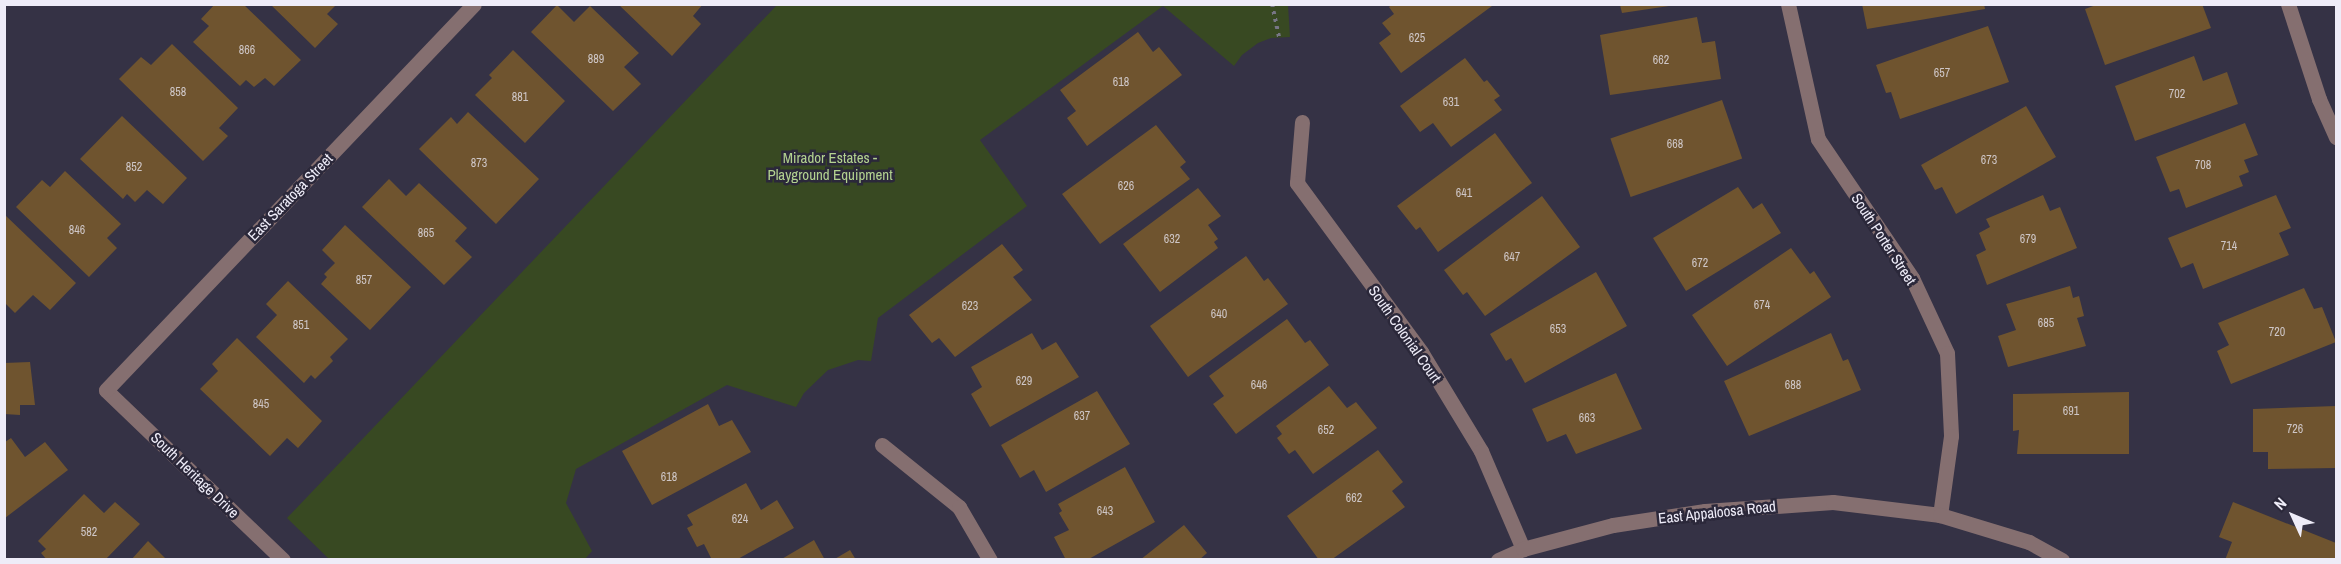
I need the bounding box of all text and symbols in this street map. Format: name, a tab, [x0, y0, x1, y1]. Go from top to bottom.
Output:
house number: 625	[1409, 32, 1425, 46]
house number: 866	[239, 44, 255, 58]
house number: 889	[588, 53, 604, 67]
house number: 662	[1653, 54, 1669, 68]
house number: 657	[1934, 67, 1950, 81]
house number: 618	[1113, 76, 1129, 90]
house number: 858	[170, 86, 186, 100]
house number: 702	[2169, 88, 2185, 102]
house number: 881	[512, 91, 528, 105]
house number: 631	[1443, 96, 1459, 110]
house number: 668	[1667, 138, 1683, 152]
park label: Mirador Estates - Playground Equipment	[767, 148, 893, 183]
street label: East Saratoga Street	[244, 150, 336, 244]
house number: 673	[1981, 154, 1997, 168]
house number: 873	[471, 157, 487, 171]
house number: 708	[2195, 159, 2211, 173]
house number: 852	[126, 161, 142, 175]
house number: 626	[1118, 180, 1134, 194]
house number: 641	[1456, 187, 1472, 201]
street label: South Porter Street	[1848, 190, 1920, 288]
house number: 846	[69, 224, 85, 238]
house number: 865	[418, 227, 434, 241]
house number: 632	[1164, 233, 1180, 247]
house number: 679	[2020, 233, 2036, 247]
house number: 714	[2221, 240, 2237, 254]
house number: 647	[1504, 251, 1520, 265]
house number: 672	[1692, 257, 1708, 271]
house number: 857	[356, 274, 372, 288]
street label: South Colonial Court	[1365, 282, 1445, 386]
house number: 674	[1754, 299, 1770, 313]
house number: 623	[962, 300, 978, 314]
house number: 640	[1211, 308, 1227, 322]
house number: 685	[2038, 317, 2054, 331]
house number: 851	[293, 319, 309, 333]
house number: 653	[1550, 323, 1566, 337]
house number: 720	[2269, 326, 2285, 340]
house number: 629	[1016, 375, 1032, 389]
house number: 646	[1251, 379, 1267, 393]
house number: 688	[1785, 379, 1801, 393]
house number: 845	[253, 398, 269, 412]
house number: 691	[2063, 405, 2079, 419]
house number: 637	[1074, 410, 1090, 424]
house number: 663	[1579, 412, 1595, 426]
house number: 726	[2287, 423, 2303, 437]
house number: 652	[1318, 424, 1334, 438]
street label: South Heritage Drive	[147, 428, 243, 522]
house number: 618	[661, 471, 677, 485]
north arrow	[2263, 486, 2323, 546]
house number: 662	[1346, 492, 1362, 506]
text: N	[2269, 492, 2291, 515]
street label: East Appaloosa Road	[1657, 497, 1777, 527]
house number: 643	[1097, 505, 1113, 519]
house number: 624	[732, 513, 748, 527]
house number: 582	[81, 526, 97, 540]

